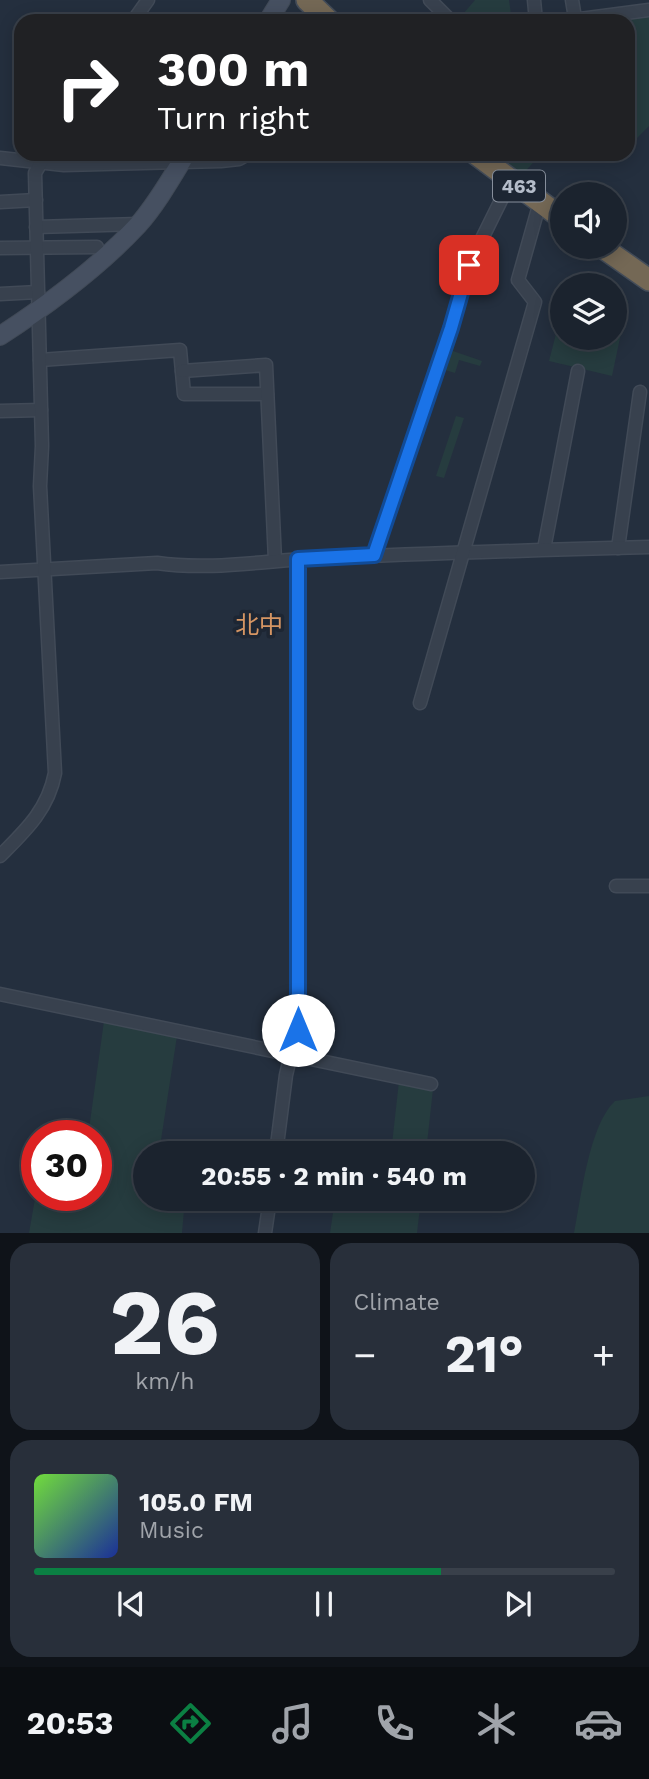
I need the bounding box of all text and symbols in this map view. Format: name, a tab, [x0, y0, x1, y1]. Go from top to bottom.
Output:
text: 300 m	[157, 40, 309, 98]
icon: right	[42, 42, 133, 133]
text: Turn right	[157, 99, 309, 137]
road number: 463	[493, 170, 545, 202]
map controls	[550, 182, 627, 350]
button: sound	[550, 182, 627, 259]
pin	[439, 235, 499, 295]
icon: arrive	[450, 246, 488, 284]
button: layers	[550, 273, 627, 350]
district label: 北中	[235, 611, 283, 639]
position arrow	[261, 993, 335, 1067]
speed limit sign: 30	[21, 1120, 112, 1211]
text: 20:55 · 2 min · 540 m	[201, 1161, 467, 1191]
text: 26	[110, 1269, 220, 1376]
text: Climate	[354, 1289, 440, 1316]
text: 21°	[445, 1324, 524, 1385]
text: −	[354, 1333, 376, 1377]
text: +	[592, 1333, 615, 1377]
text: km/h	[135, 1368, 194, 1395]
text: 105.0 FM	[139, 1487, 253, 1517]
text: Music	[139, 1517, 204, 1544]
icon: previous	[112, 1585, 150, 1623]
icon: pause	[305, 1585, 343, 1623]
icon: next	[499, 1585, 537, 1623]
icon: directions	[166, 1699, 215, 1748]
icon: music	[268, 1699, 317, 1748]
icon: phone	[370, 1699, 419, 1748]
icon: climate	[472, 1699, 521, 1748]
icon: car	[574, 1699, 623, 1748]
text: 20:53	[26, 1704, 113, 1742]

